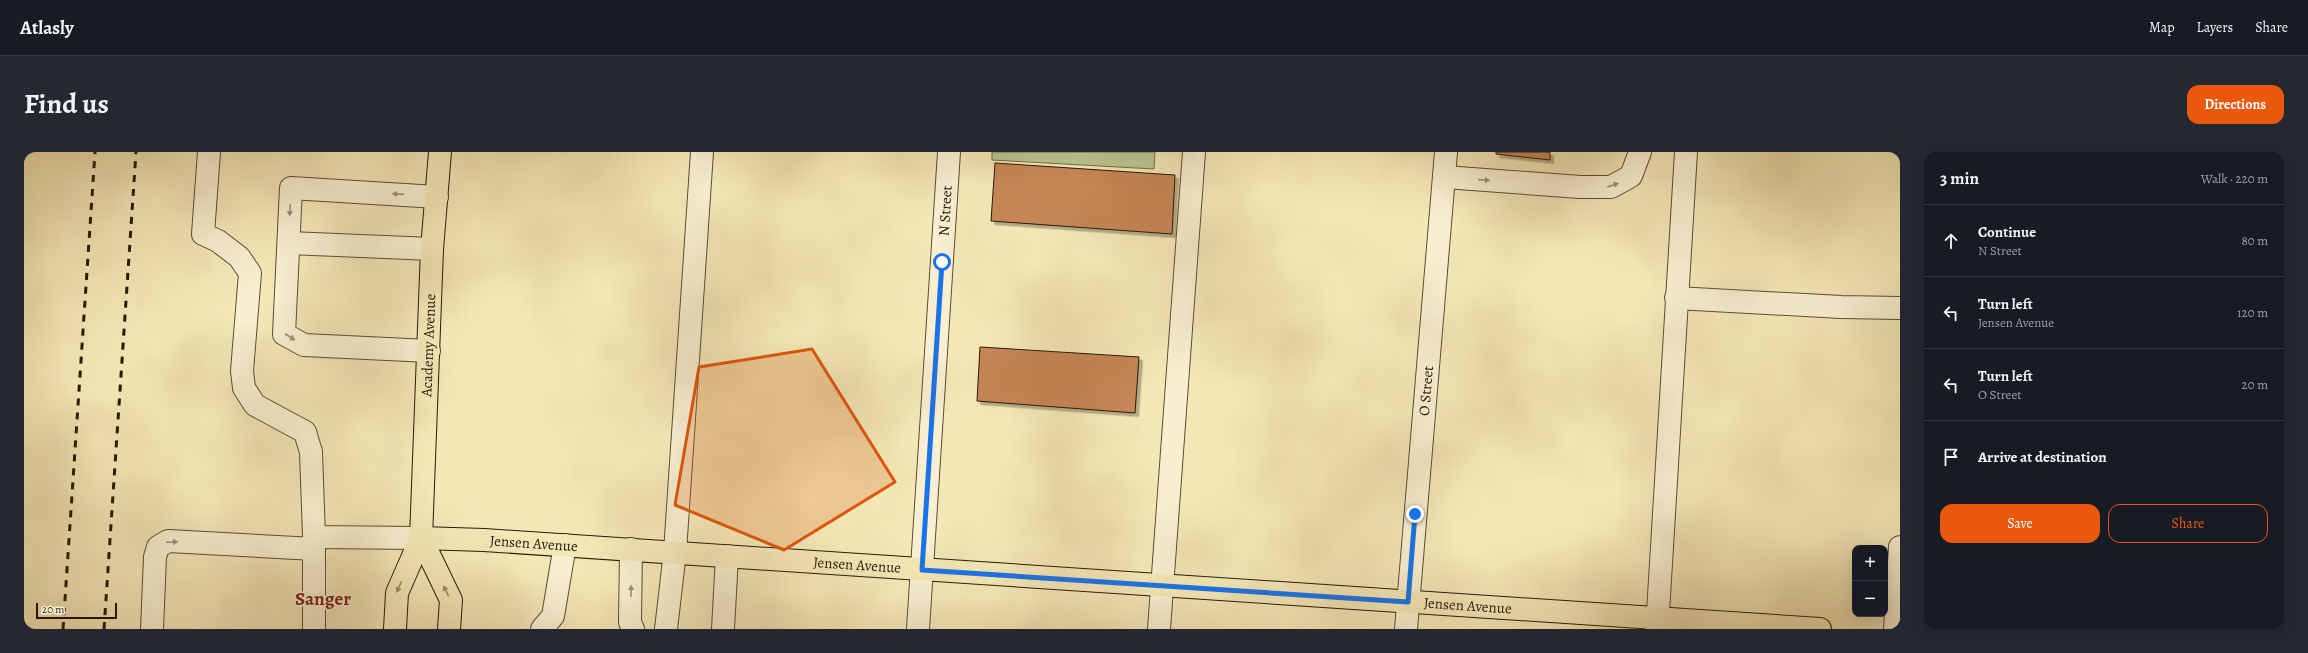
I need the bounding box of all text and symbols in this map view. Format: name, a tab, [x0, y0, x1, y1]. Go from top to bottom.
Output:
text: Atlasly	[20, 15, 74, 41]
text: Map	[2149, 18, 2175, 37]
text: Layers	[2197, 18, 2233, 37]
text: Share	[2255, 18, 2288, 37]
text: Find us	[24, 85, 109, 123]
button: Directions	[2187, 85, 2284, 124]
text: 3 min	[1940, 167, 1979, 190]
text: Walk · 220 m	[2201, 170, 2268, 187]
one-way arrow	[1478, 176, 1490, 183]
one-way arrow	[1607, 181, 1619, 187]
street label: N Street	[934, 185, 957, 237]
one-way arrow	[392, 191, 404, 198]
one-way arrow	[287, 204, 294, 216]
text: Continue	[1978, 222, 2036, 242]
icon: ahead	[1940, 230, 1962, 252]
text: 80 m	[2241, 232, 2268, 249]
text: N Street	[1978, 242, 2022, 259]
route start	[933, 253, 951, 271]
street label: Academy Avenue	[416, 293, 440, 398]
text: Turn left	[1978, 294, 2033, 314]
icon: left	[1940, 302, 1962, 324]
text: 120 m	[2237, 304, 2268, 321]
text: Jensen Avenue	[1978, 314, 2054, 331]
one-way arrow	[284, 333, 296, 340]
street label: O Street	[1414, 365, 1438, 417]
text: Turn left	[1978, 366, 2033, 386]
icon: left	[1940, 374, 1962, 396]
text: 20 m	[2242, 376, 2268, 393]
text: O Street	[1978, 386, 2022, 403]
icon: arrive	[1940, 446, 1962, 468]
text: Arrive at destination	[1978, 447, 2107, 467]
button: Save	[1940, 504, 2100, 543]
button: Share	[2108, 504, 2268, 543]
route end	[1406, 505, 1424, 523]
street label: Jensen Avenue	[489, 530, 579, 556]
one-way arrow	[166, 539, 178, 546]
map controls	[1852, 545, 1888, 617]
button: +	[1852, 545, 1888, 581]
street label: Jensen Avenue	[813, 552, 902, 578]
one-way arrow	[396, 581, 403, 593]
button: −	[1852, 581, 1888, 617]
one-way arrow	[628, 584, 634, 597]
one-way arrow	[443, 585, 450, 597]
district label: Sanger	[295, 586, 351, 612]
street label: Jensen Avenue	[1423, 593, 1513, 618]
scale bar	[36, 601, 117, 620]
text: 20 m	[42, 602, 64, 617]

